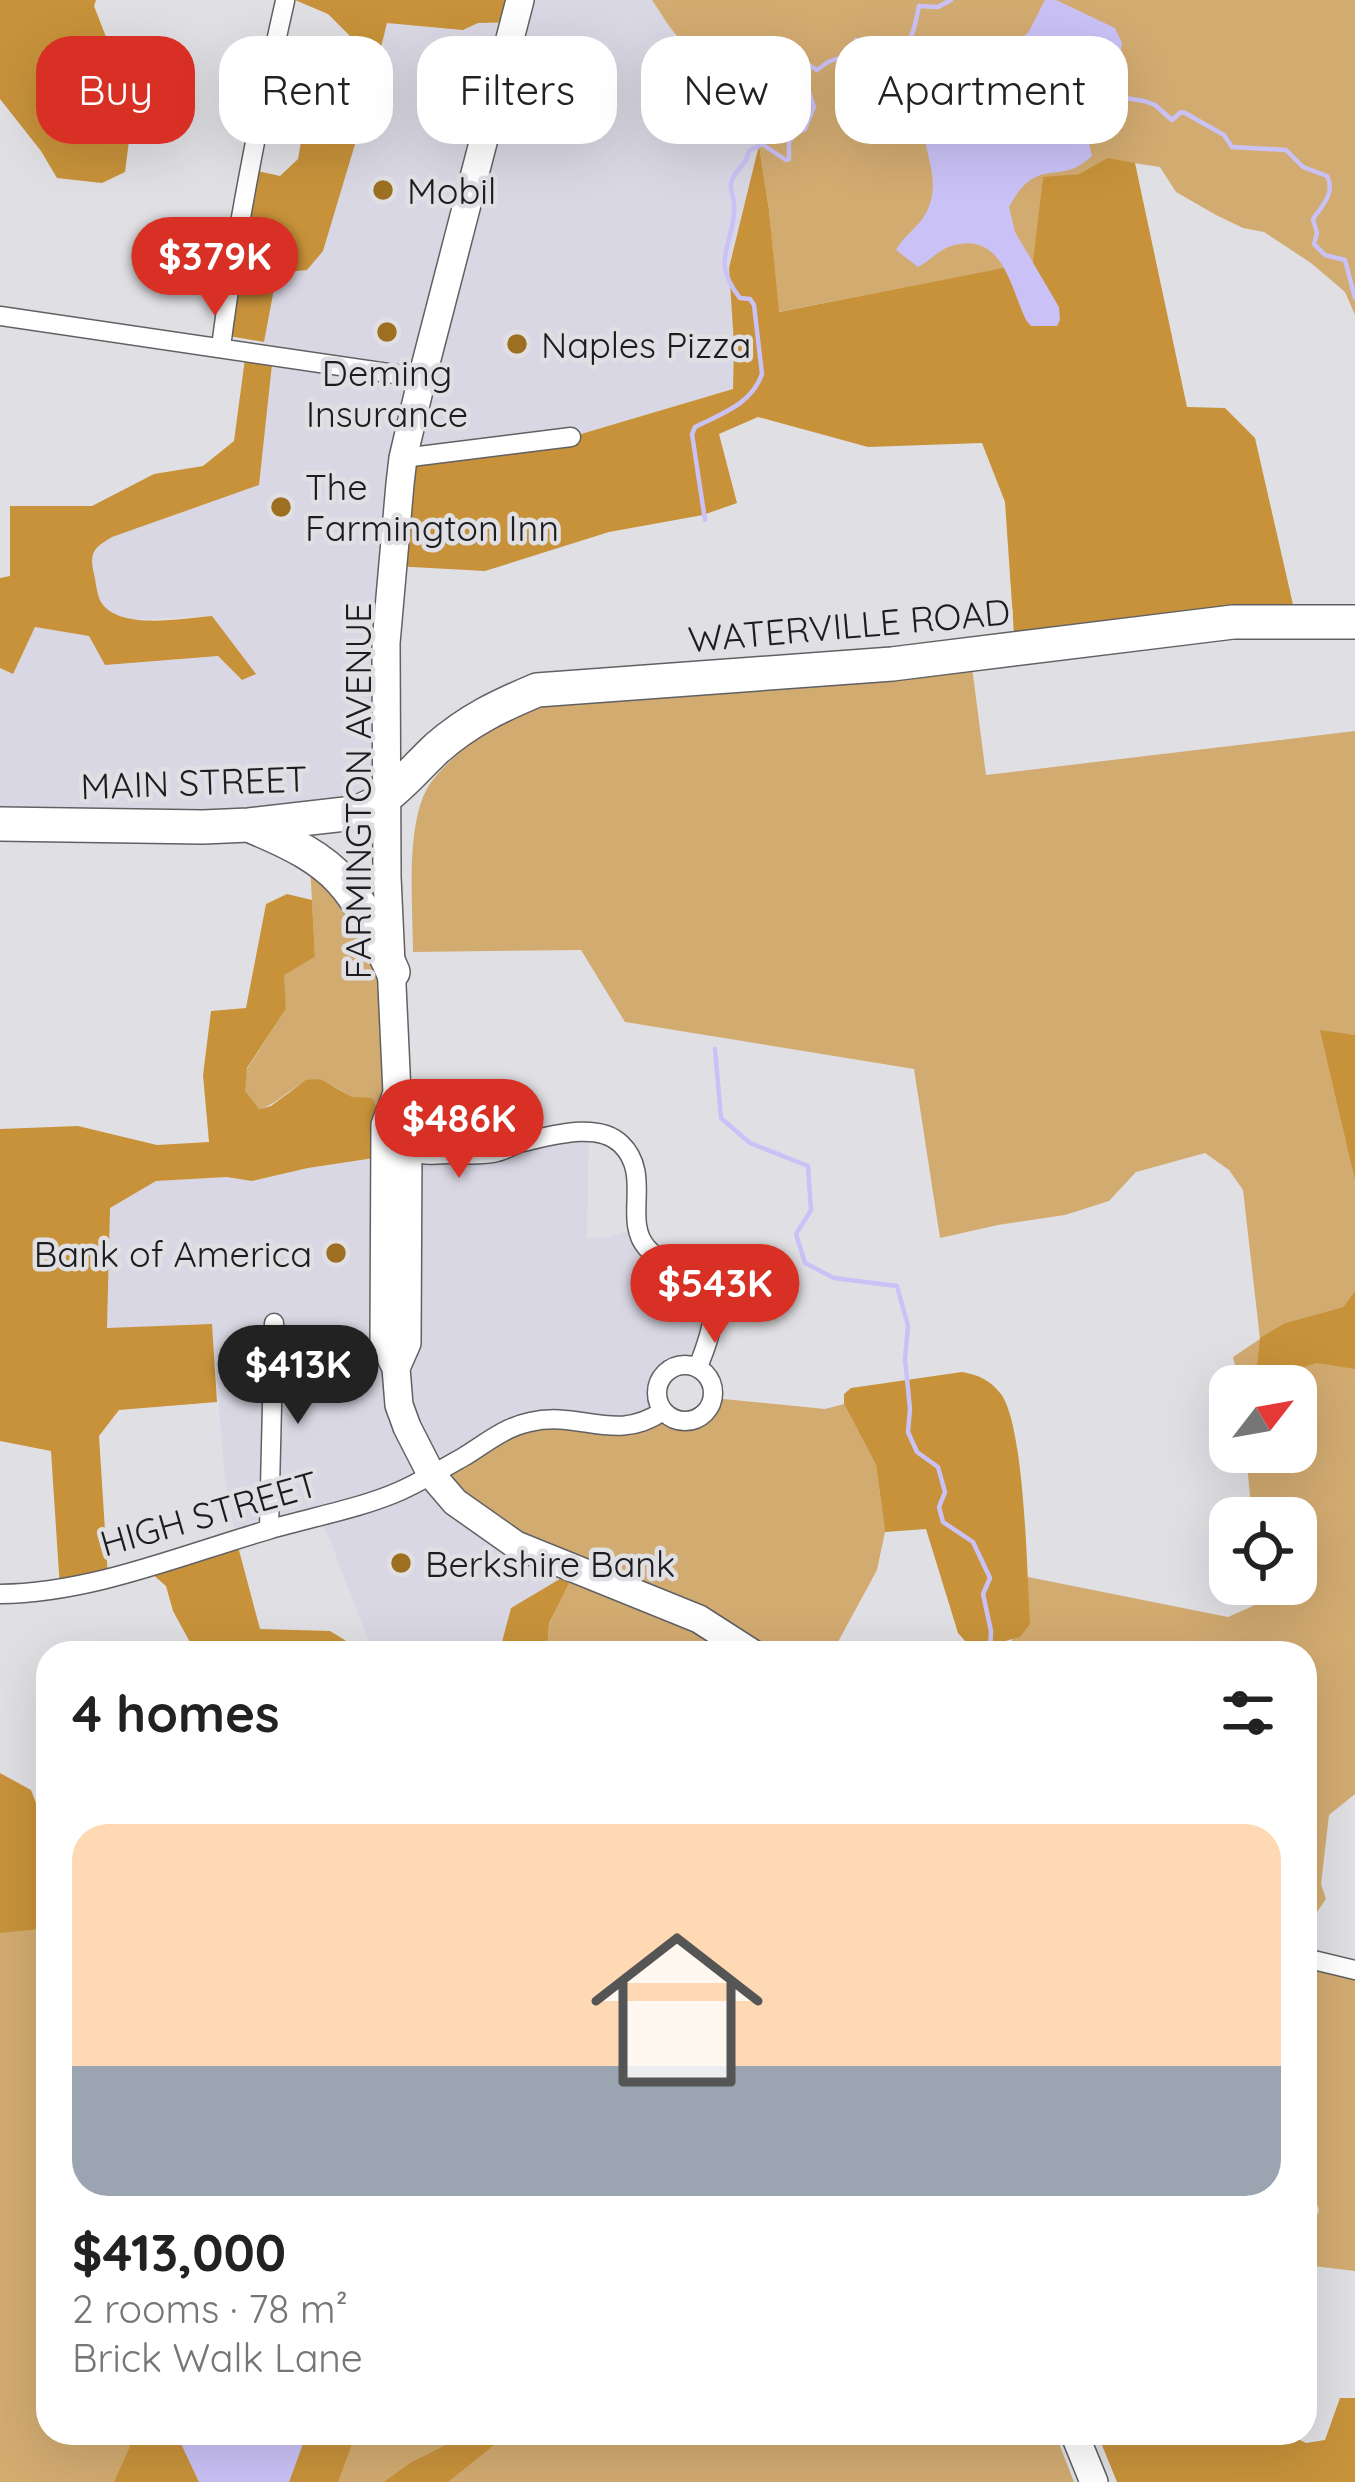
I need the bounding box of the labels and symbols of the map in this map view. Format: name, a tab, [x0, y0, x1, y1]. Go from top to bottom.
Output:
place label: Mobil	[407, 168, 496, 213]
marker: Mobil	[370, 177, 396, 203]
pin: $379K	[131, 217, 299, 319]
marker: Deming Insurance	[374, 319, 400, 345]
place label: Naples Pizza	[541, 322, 751, 367]
marker: Naples Pizza	[504, 331, 530, 357]
place label: Deming Insurance	[306, 350, 468, 436]
place label: The Farmington Inn	[305, 464, 559, 550]
marker: The Farmington Inn	[268, 494, 294, 520]
street label: WATERVILLE ROAD	[686, 589, 1012, 661]
street label: FARMINGTON AVENUE	[335, 602, 380, 980]
street label: MAIN STREET	[80, 756, 308, 808]
pin: $486K	[375, 1079, 543, 1181]
place label: Bank of America	[34, 1231, 312, 1276]
marker: Bank of America	[323, 1240, 349, 1266]
pin: $543K	[631, 1244, 799, 1346]
pin: $413K	[214, 1325, 382, 1427]
north arrow	[1209, 1365, 1317, 1473]
street label: HIGH STREET	[95, 1460, 323, 1566]
place label: Berkshire Bank	[425, 1541, 675, 1586]
marker: Berkshire Bank	[388, 1550, 414, 1576]

